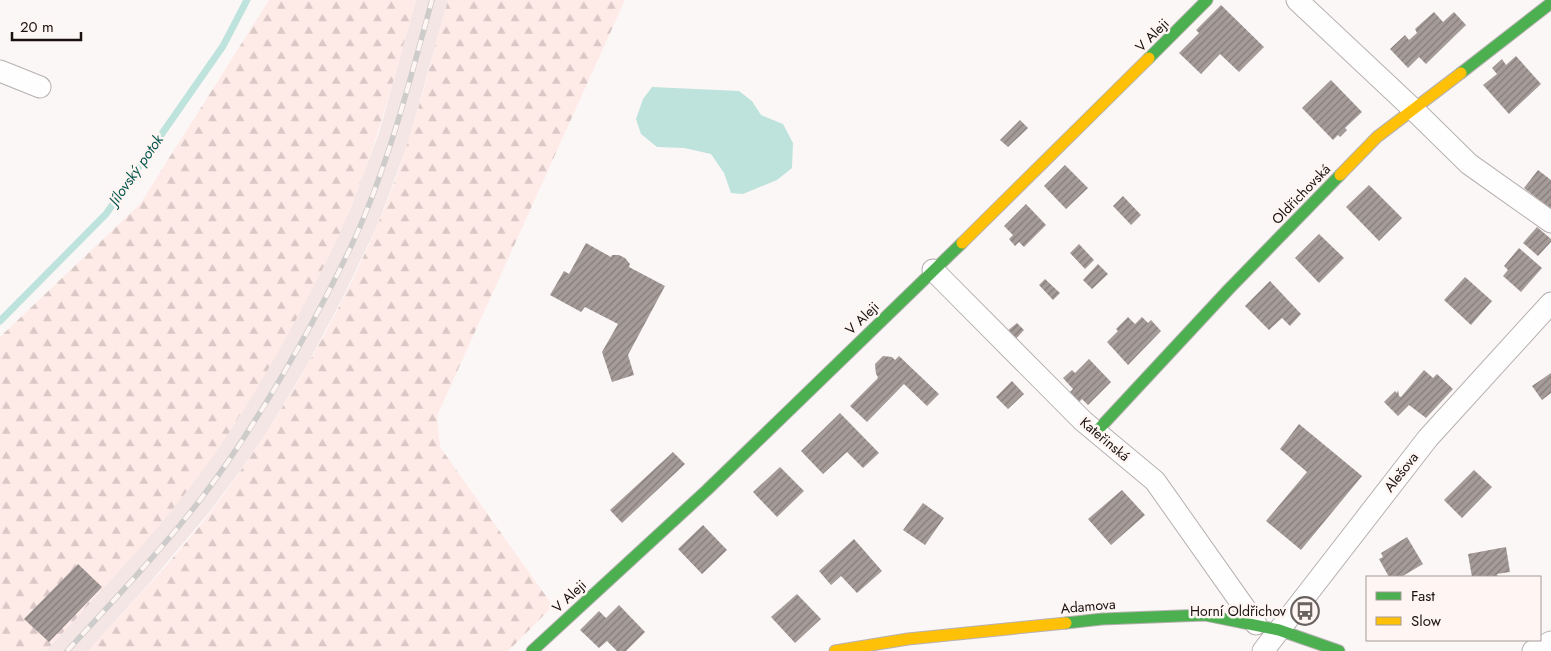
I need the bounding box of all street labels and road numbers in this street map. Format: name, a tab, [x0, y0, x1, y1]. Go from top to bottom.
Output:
street label: V Aleji	[1131, 14, 1173, 56]
street label: Oldřichovská	[1267, 159, 1335, 229]
street label: V Aleji	[841, 297, 883, 339]
street label: Kateřinská	[1076, 412, 1134, 466]
street label: Alešova	[1379, 448, 1423, 496]
street label: V Aleji	[547, 575, 591, 617]
street label: Adamova	[1060, 594, 1116, 618]

